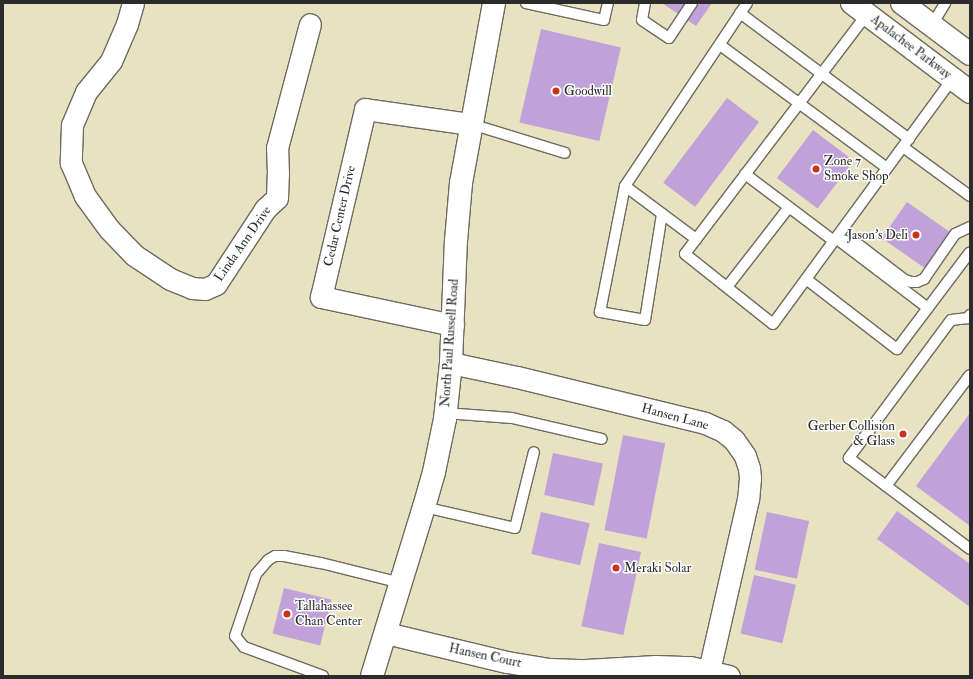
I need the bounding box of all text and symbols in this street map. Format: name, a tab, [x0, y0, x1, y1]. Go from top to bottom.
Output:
street label: Apalachee Parkway	[868, 12, 954, 82]
place label: Goodwill	[564, 83, 612, 99]
marker: Goodwill	[551, 86, 561, 96]
place label: Zone 7 Smoke Shop	[824, 154, 889, 185]
street label: Cedar Center Drive	[321, 164, 359, 268]
marker: Zone 7 Smoke Shop	[811, 164, 821, 174]
street label: Linda Ann Drive	[211, 203, 275, 285]
place label: Jason's Deli	[847, 227, 908, 243]
marker: Jason's Deli	[911, 230, 921, 240]
street label: North Paul Russell Road	[438, 278, 462, 408]
street label: Hansen Lane	[640, 401, 710, 433]
place label: Gerber Collision & Glass	[808, 419, 895, 450]
marker: Gerber Collision & Glass	[898, 429, 908, 439]
place label: Meraki Solar	[624, 560, 691, 576]
marker: Meraki Solar	[611, 563, 621, 573]
place label: Tallahassee Chan Center	[295, 599, 362, 630]
marker: Tallahassee Chan Center	[282, 609, 292, 619]
street label: Hansen Court	[447, 641, 523, 671]

